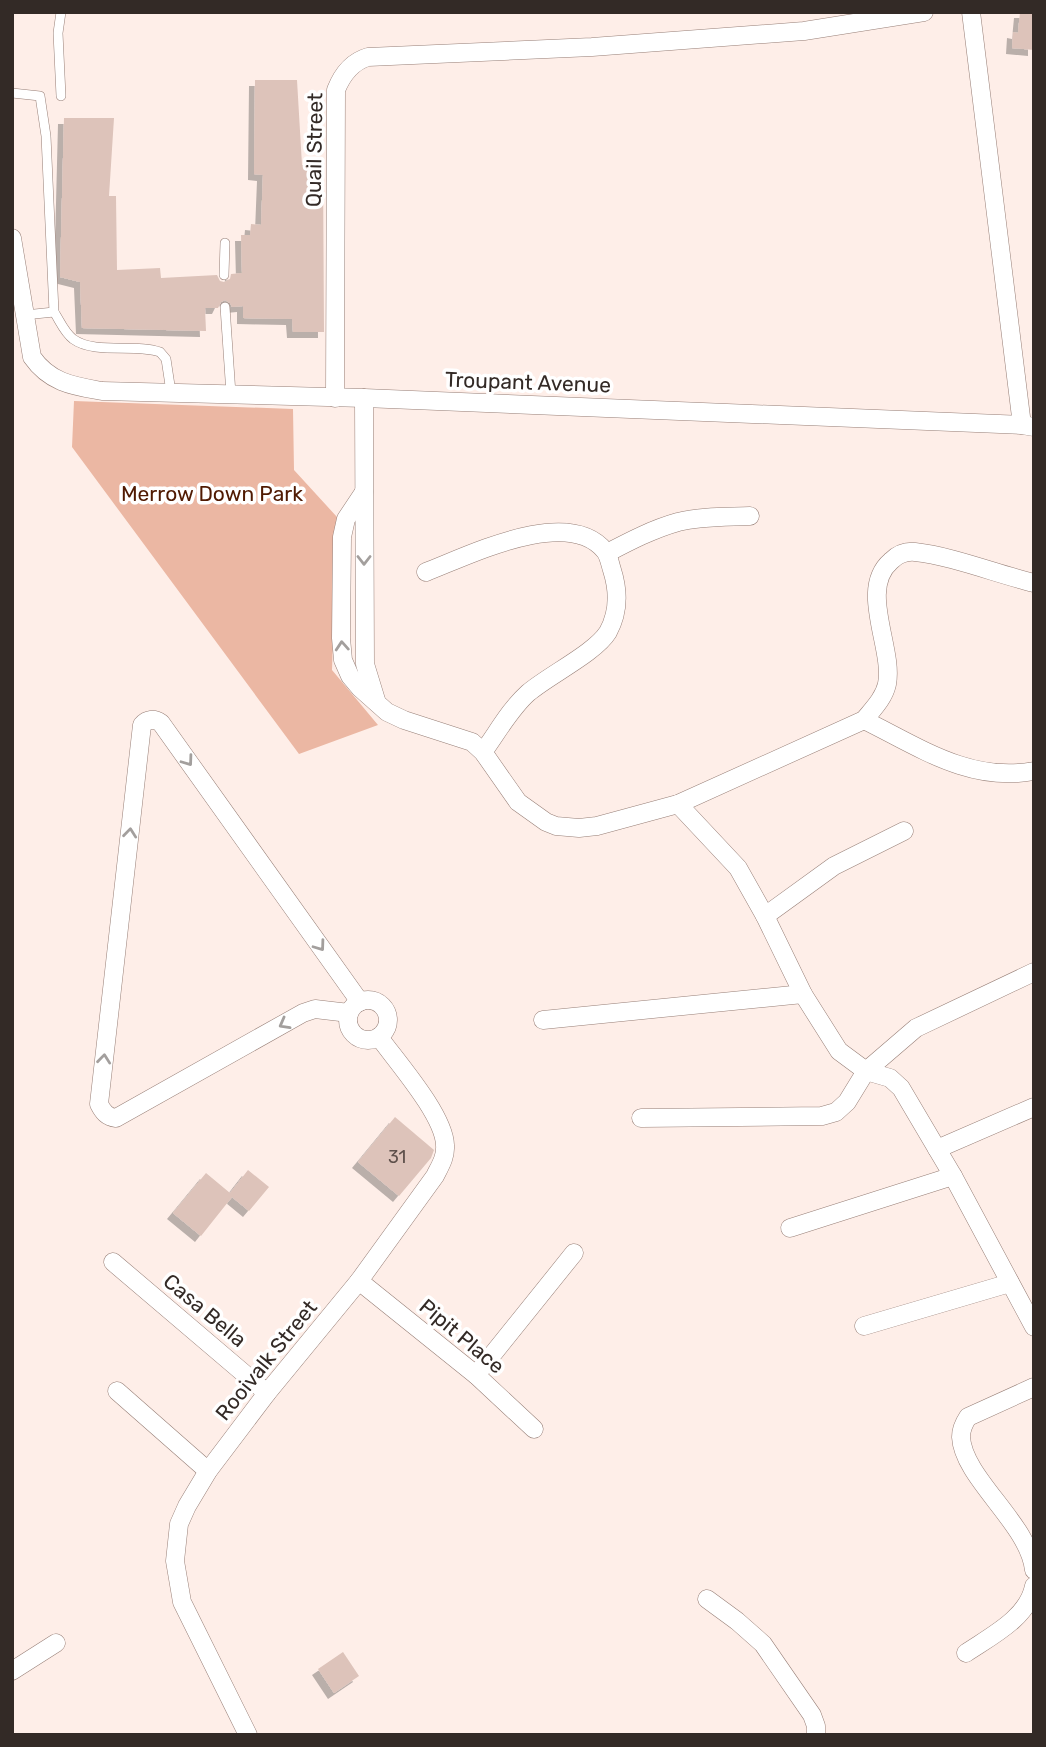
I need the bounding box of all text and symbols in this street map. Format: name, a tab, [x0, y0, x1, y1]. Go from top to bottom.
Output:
street label: Quail Street	[301, 93, 327, 207]
street label: Troupant Avenue	[445, 367, 611, 397]
park label: Merrow Down Park	[121, 481, 303, 506]
one-way arrow	[357, 555, 372, 566]
one-way arrow	[334, 640, 349, 651]
one-way arrow	[180, 753, 192, 766]
one-way arrow	[122, 827, 137, 839]
one-way arrow	[312, 938, 324, 951]
one-way arrow	[279, 1016, 292, 1029]
one-way arrow	[97, 1053, 112, 1065]
house number: 31	[388, 1146, 406, 1168]
street label: Casa Bella	[158, 1268, 252, 1352]
street label: Pipit Place	[414, 1293, 510, 1379]
street label: Rooivalk Street	[210, 1295, 322, 1425]

